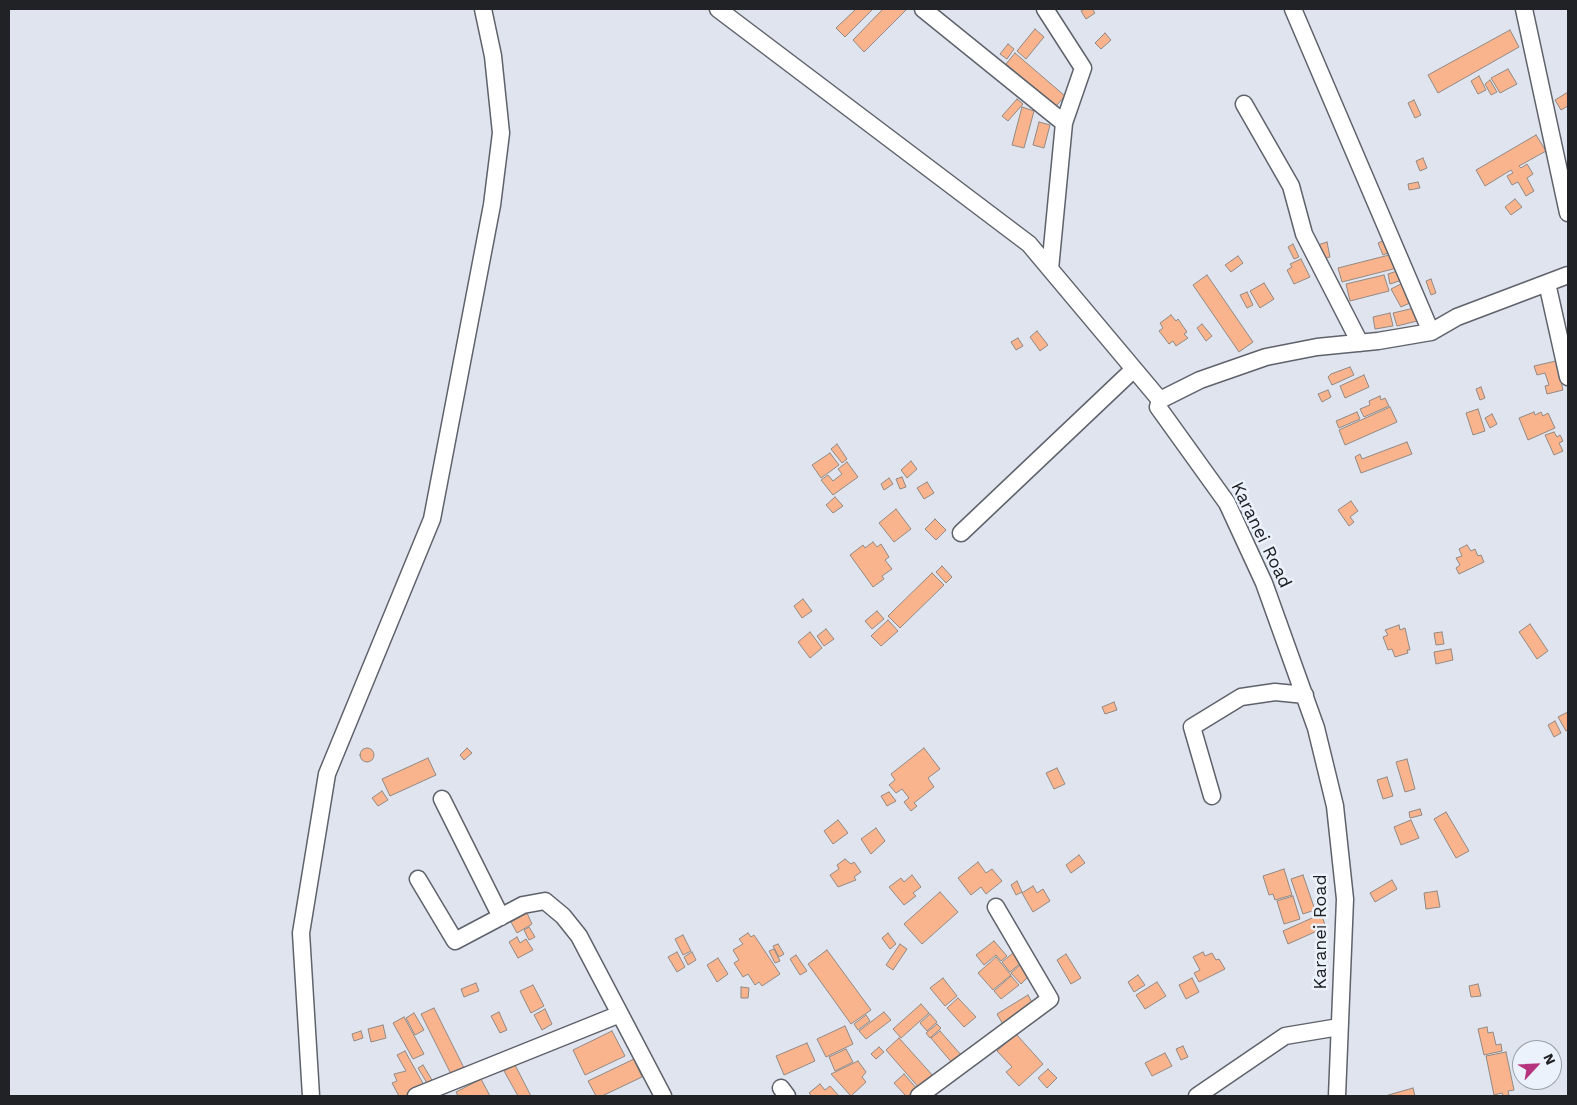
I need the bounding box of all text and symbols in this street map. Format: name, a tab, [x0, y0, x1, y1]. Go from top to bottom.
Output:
street label: Karanei Road	[1226, 478, 1296, 592]
street label: Karanei Road	[1310, 874, 1332, 990]
north arrow	[1512, 1040, 1562, 1090]
text: N	[1540, 1051, 1559, 1067]

